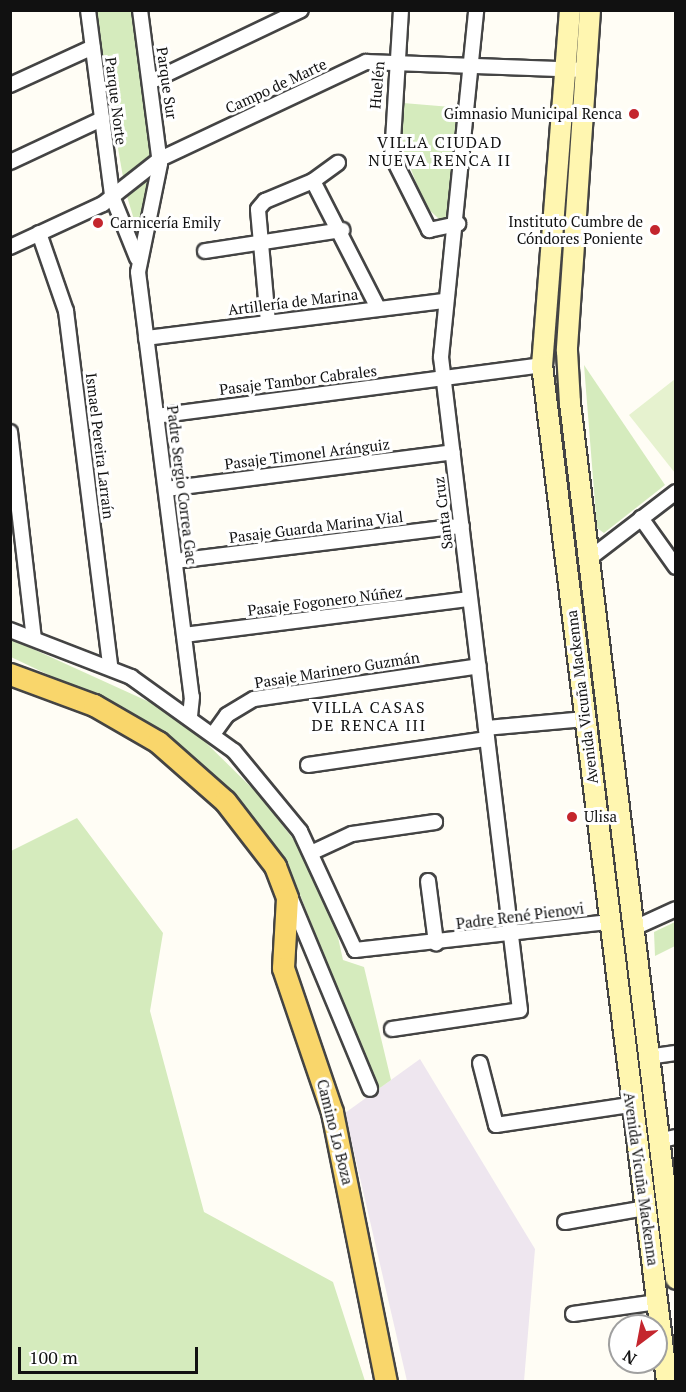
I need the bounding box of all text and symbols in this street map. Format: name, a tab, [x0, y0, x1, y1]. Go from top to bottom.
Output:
street label: Parque Sur	[153, 46, 181, 120]
street label: Campo de Marte	[223, 55, 329, 117]
street label: Parque Norte	[102, 56, 130, 146]
street label: Huelén	[366, 60, 388, 110]
place label: Gimnasio Municipal Renca	[444, 105, 622, 123]
marker: Gimnasio Municipal Renca	[627, 107, 641, 121]
district label: VILLA CIUDAD NUEVA RENCA II	[368, 132, 512, 170]
place label: Instituto Cumbre de Cóndores Poniente	[508, 212, 643, 247]
place label: Carnicería Emily	[110, 214, 220, 232]
marker: Carnicería Emily	[91, 216, 105, 230]
marker: Instituto Cumbre de Cóndores Poniente	[648, 223, 662, 237]
street label: Artillería de Marina	[227, 285, 359, 319]
street label: Pasaje Tambor Cabrales	[218, 361, 378, 399]
street label: Ismael Pereira Larraín	[82, 372, 118, 520]
street label: Padre Sergio Correa Gac	[163, 404, 201, 566]
street label: Pasaje Timonel Aránguiz	[223, 435, 391, 473]
street label: Santa Cruz	[430, 476, 456, 550]
street label: Pasaje Guarda Marina Vial	[228, 507, 404, 547]
street label: Pasaje Fogonero Núñez	[246, 583, 404, 619]
street label: Avenida Vicuña Mackenna	[562, 609, 602, 785]
street label: Pasaje Marinero Guzmán	[253, 648, 421, 692]
district label: VILLA CASAS DE RENCA III	[311, 697, 427, 735]
place label: Ulisa	[584, 808, 617, 826]
marker: Ulisa	[565, 810, 579, 824]
street label: Padre René Pienovi	[455, 899, 585, 933]
street label: Camino Lo Boza	[313, 1077, 357, 1187]
street label: Avenida Vicuña Mackenna	[620, 1091, 662, 1267]
north arrow	[608, 1314, 668, 1374]
scale bar	[21, 1335, 201, 1373]
text: 100 m	[29, 1345, 78, 1369]
text: N	[619, 1345, 641, 1370]

